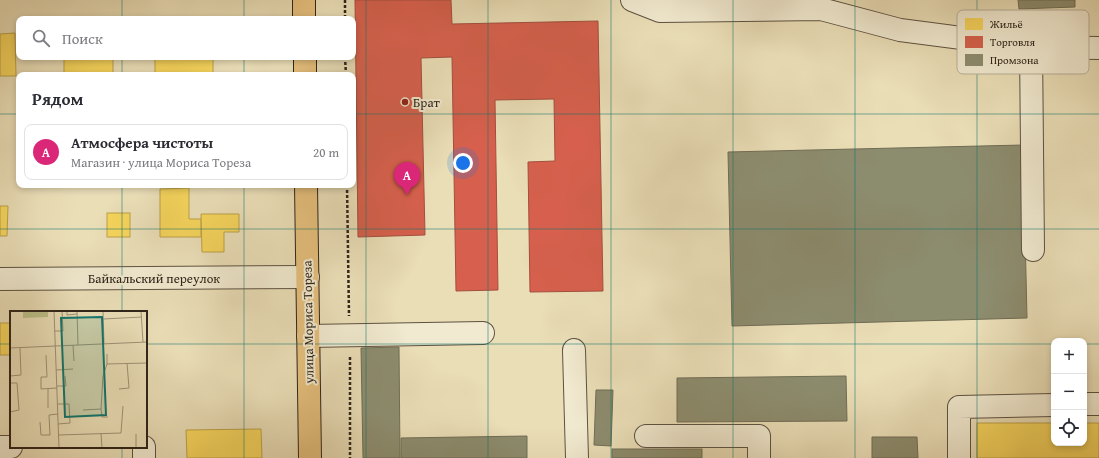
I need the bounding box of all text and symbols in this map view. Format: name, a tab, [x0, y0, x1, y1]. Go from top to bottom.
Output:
legend	[957, 10, 1089, 74]
search box	[16, 16, 356, 60]
text: Жильё	[989, 16, 1023, 32]
icon: search	[30, 27, 52, 49]
text: Поиск	[62, 28, 103, 49]
text: Торговля	[990, 34, 1035, 50]
text: Промзона	[990, 52, 1039, 68]
text: Рядом	[32, 86, 83, 111]
place label: Брат	[413, 93, 441, 112]
marker: Брат	[400, 97, 410, 107]
text: Атмосфера чистоты	[71, 132, 213, 153]
text: A	[42, 143, 50, 162]
text: 20 m	[313, 143, 339, 162]
text: Магазин · улица Мориса Тореза	[71, 153, 251, 172]
your location	[453, 153, 473, 173]
pin: A	[394, 162, 420, 195]
street label: улица Мориса Тореза	[297, 259, 319, 385]
street label: Байкальский переулок	[88, 269, 220, 288]
inset map	[10, 311, 147, 448]
map controls	[1051, 338, 1087, 446]
button: +	[1051, 338, 1087, 374]
button: −	[1051, 374, 1087, 410]
button: locate	[1051, 410, 1087, 446]

